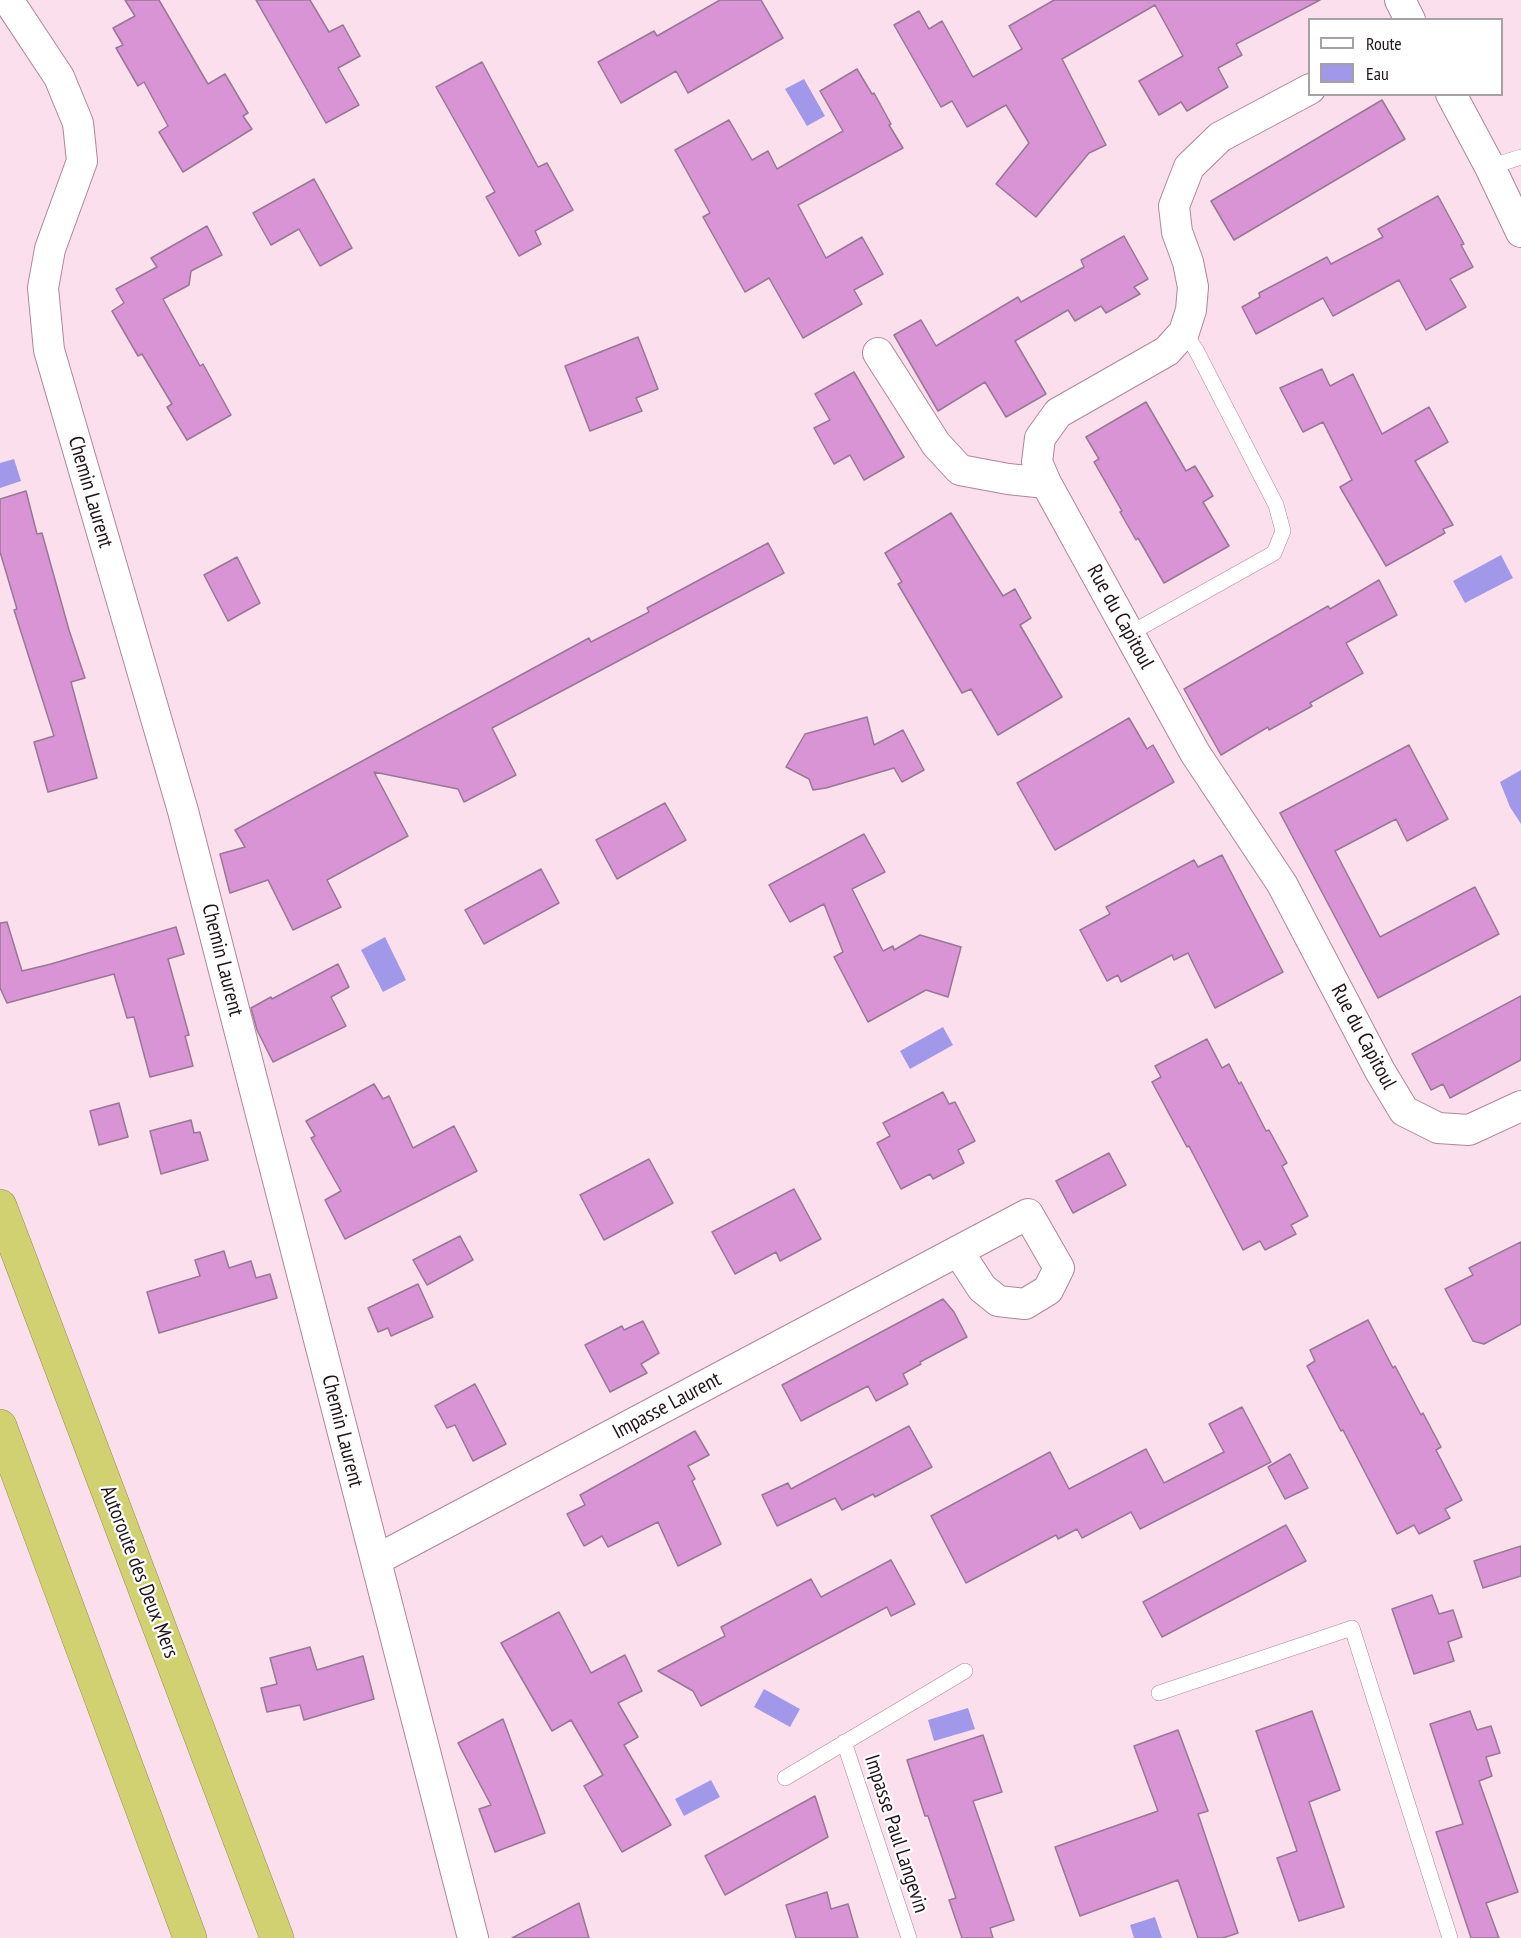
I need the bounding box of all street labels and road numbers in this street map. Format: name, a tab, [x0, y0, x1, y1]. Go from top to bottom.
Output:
street label: Chemin Laurent	[62, 433, 118, 551]
street label: Rue du Capitoul	[1081, 561, 1159, 673]
street label: Chemin Laurent	[196, 901, 248, 1019]
street label: Rue du Capitoul	[1325, 980, 1401, 1094]
street label: Impasse Laurent	[609, 1367, 725, 1445]
street label: Chemin Laurent	[316, 1372, 368, 1490]
street label: Autoroute des Deux Mers	[95, 1482, 183, 1662]
street label: Impasse Paul Langevin	[859, 1752, 933, 1916]

